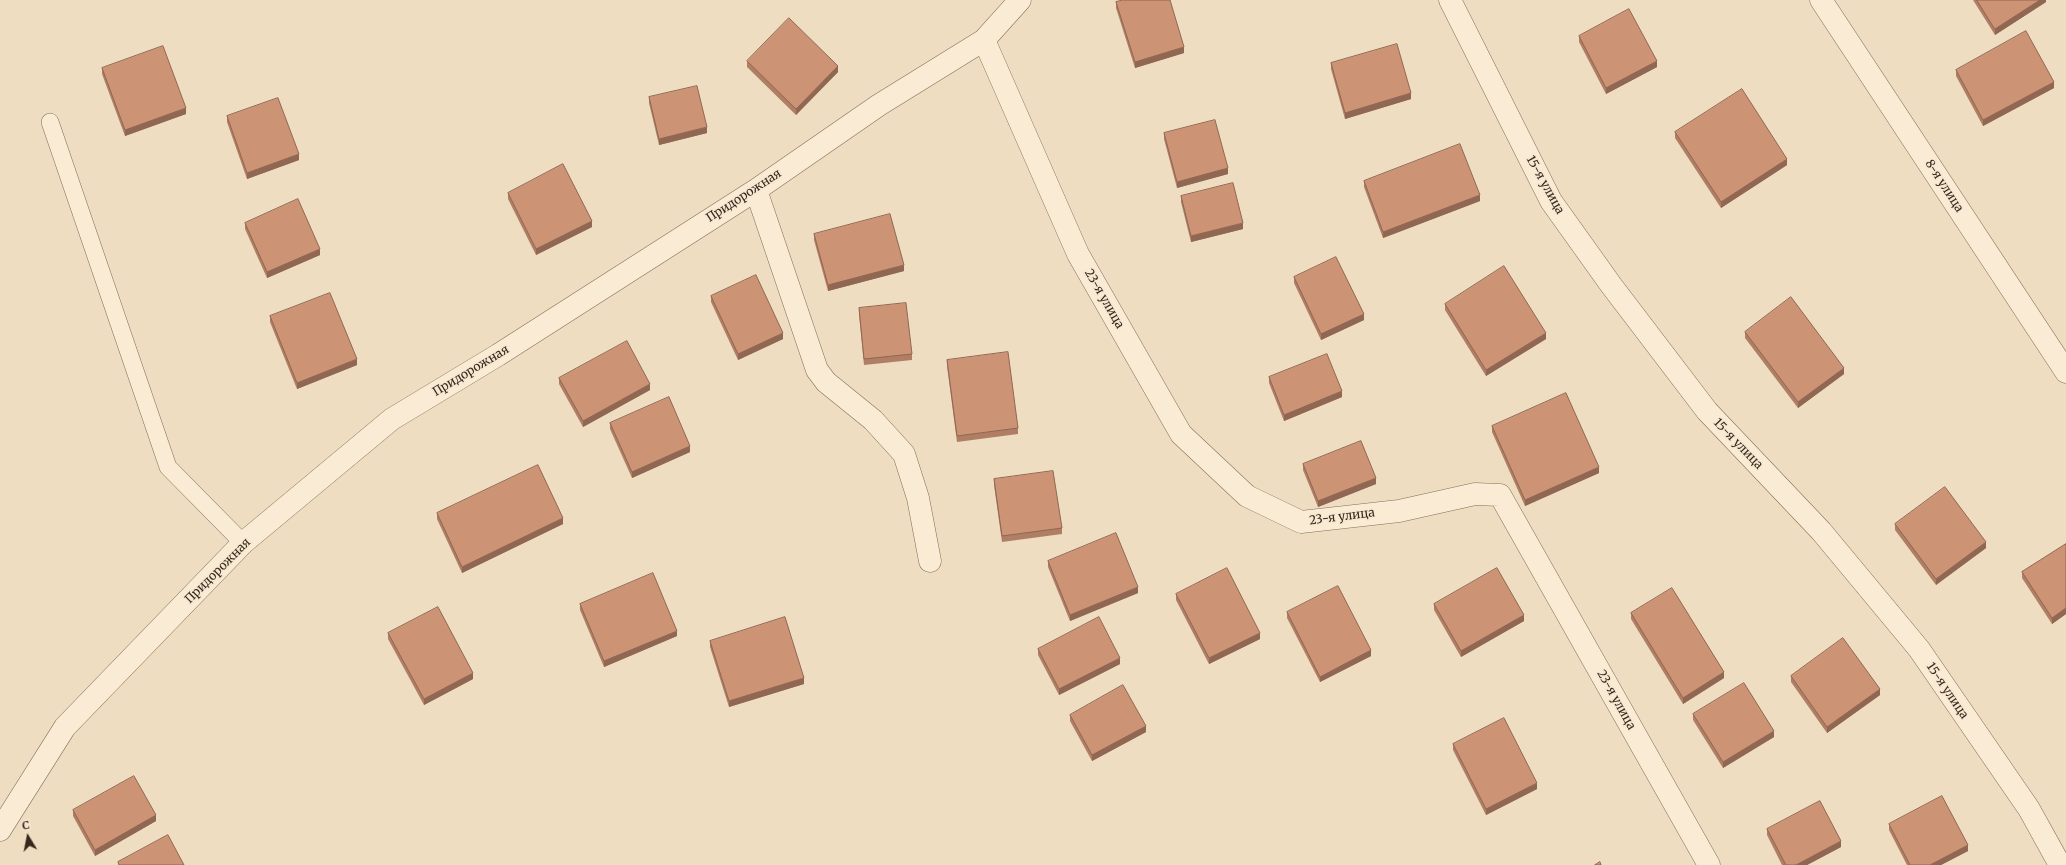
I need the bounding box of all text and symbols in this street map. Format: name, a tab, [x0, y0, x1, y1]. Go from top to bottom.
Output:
street label: 15-я улица	[1523, 153, 1567, 217]
street label: 8-я улица	[1922, 157, 1966, 215]
street label: Придорожная	[704, 166, 784, 226]
street label: 23-я улица	[1081, 267, 1127, 331]
street label: Придорожная	[430, 343, 512, 399]
street label: 15-я улица	[1710, 416, 1766, 472]
street label: 23-я улица	[1308, 506, 1376, 528]
street label: Придорожная	[182, 535, 254, 607]
street label: 15-я улица	[1923, 660, 1971, 722]
street label: 23-я улица	[1594, 668, 1638, 732]
north arrow	[8, 817, 48, 857]
text: С	[21, 818, 31, 833]

